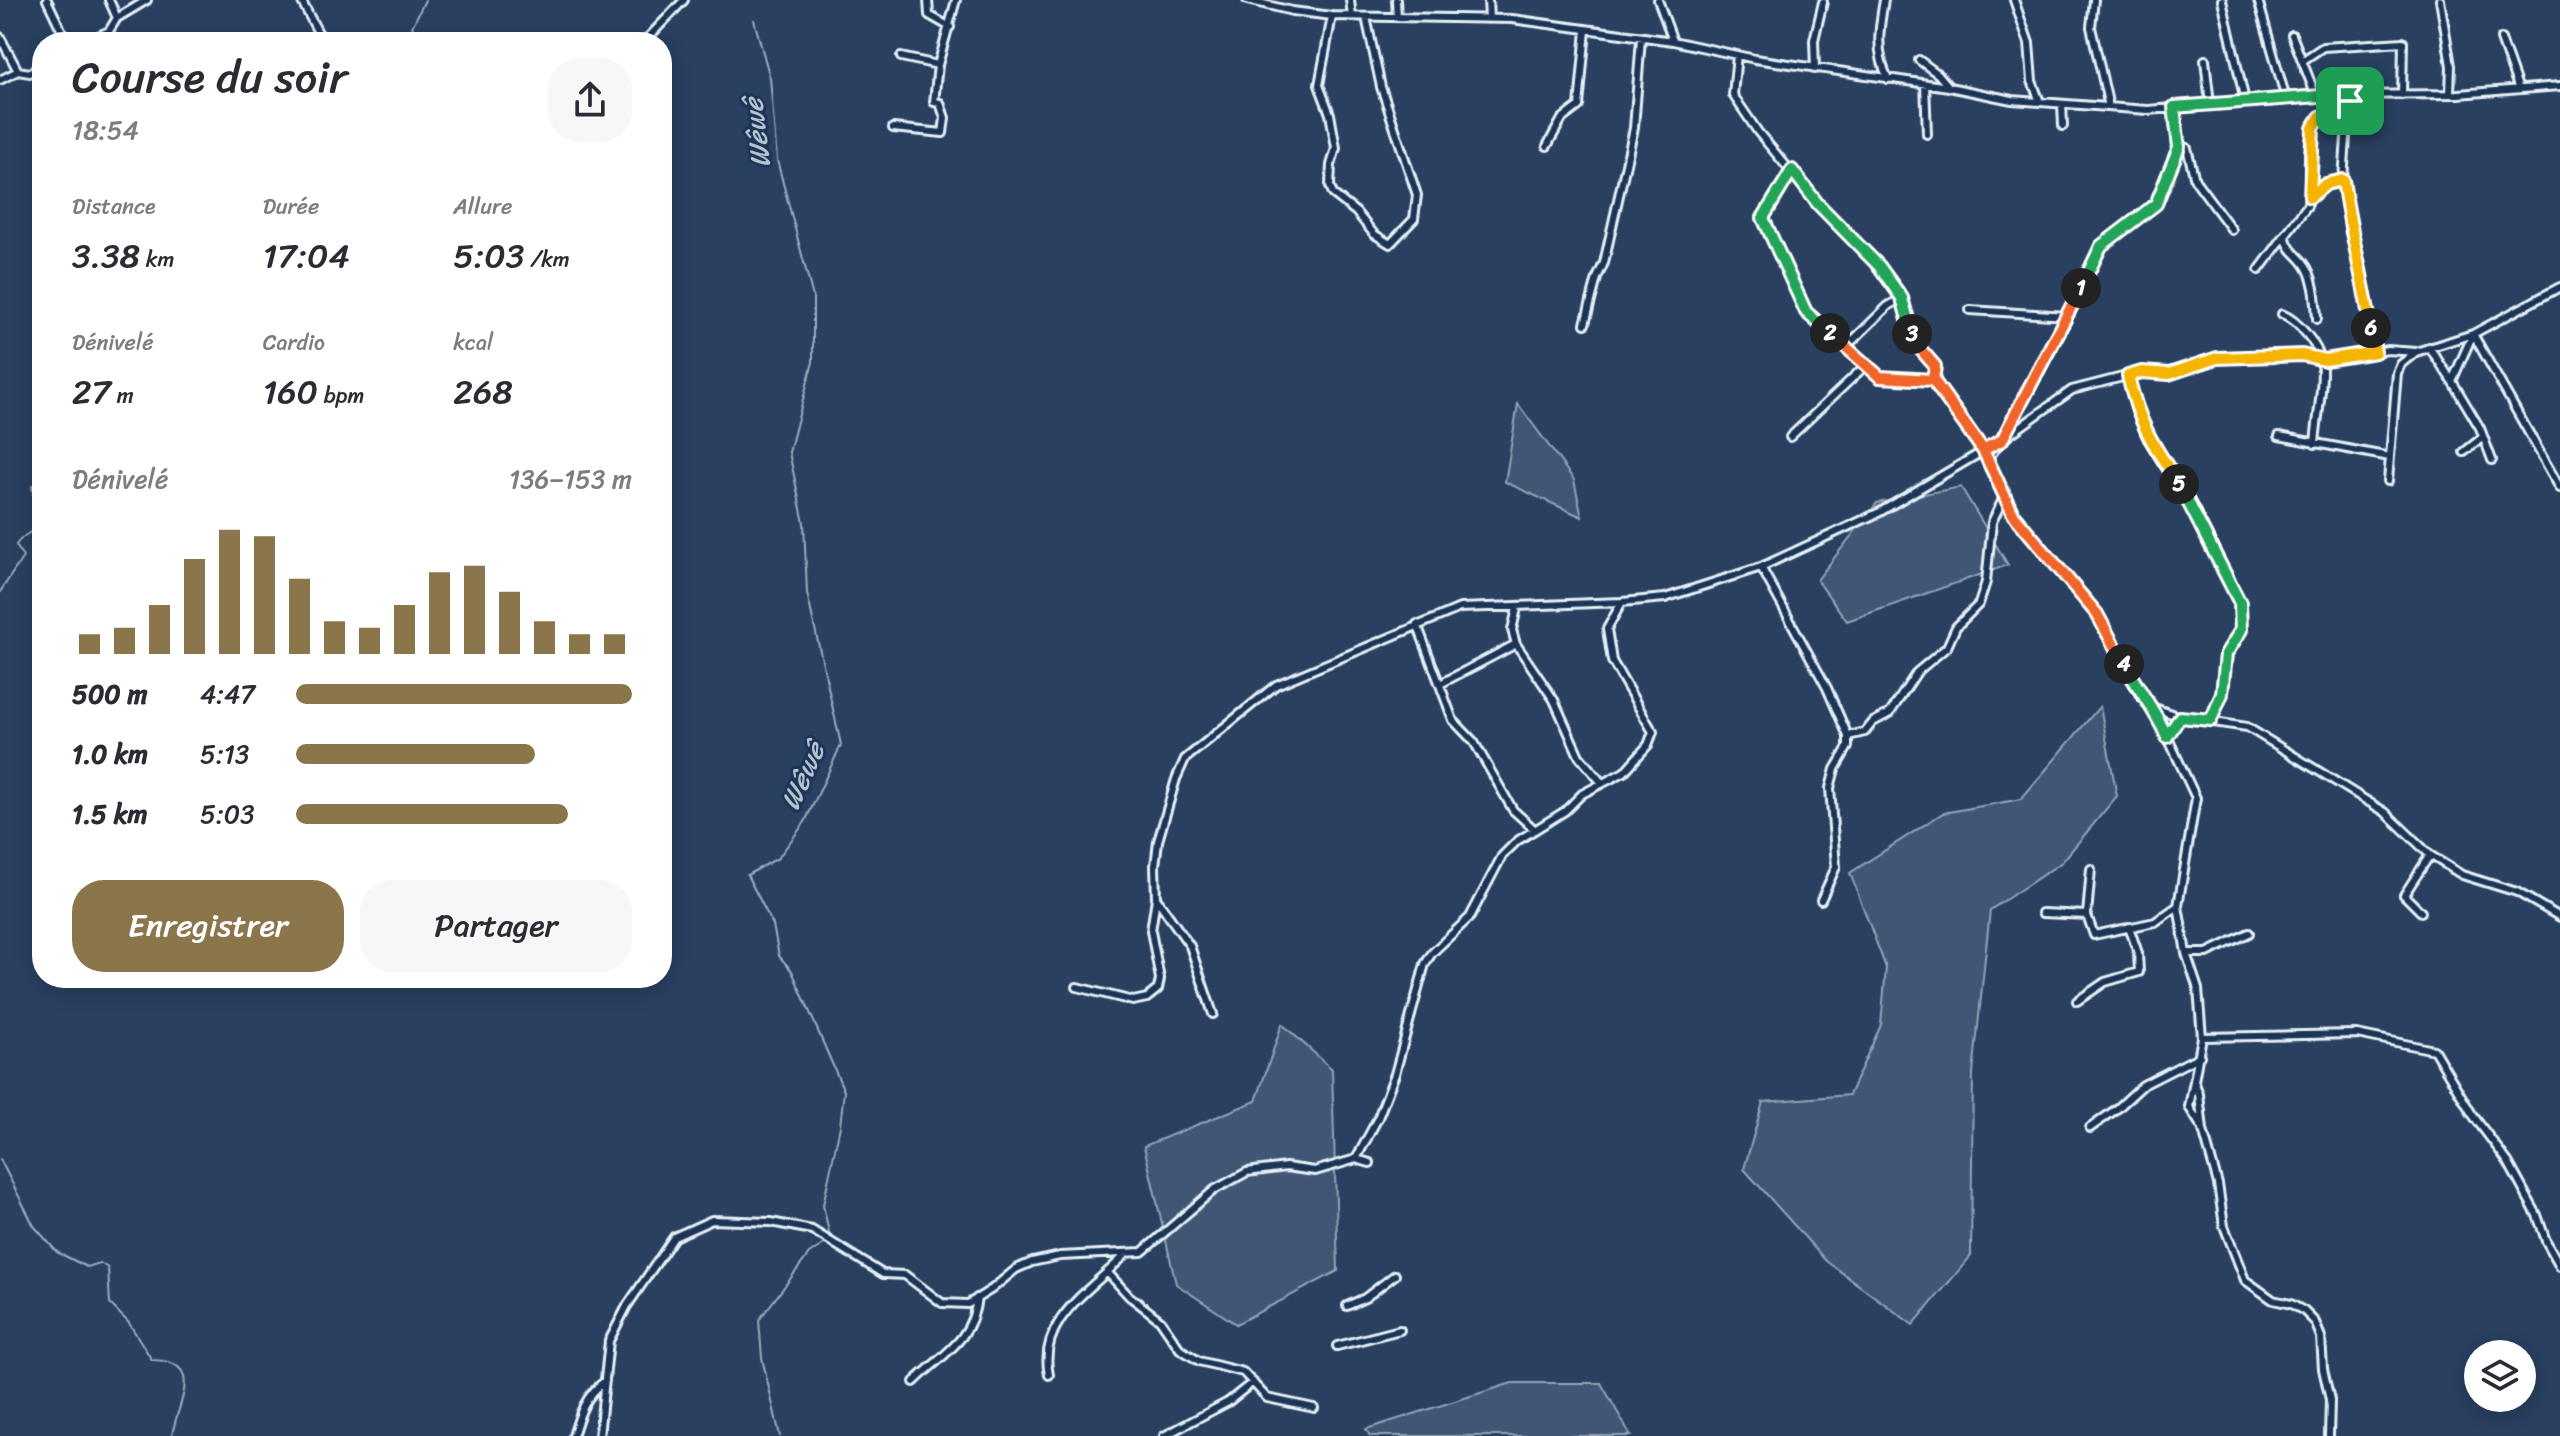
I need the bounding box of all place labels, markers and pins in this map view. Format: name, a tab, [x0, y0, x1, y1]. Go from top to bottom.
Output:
pin	[2316, 67, 2384, 135]
pin: 1	[2061, 268, 2101, 308]
pin: 6	[2351, 308, 2391, 348]
pin: 2	[1810, 313, 1850, 353]
pin: 3	[1892, 314, 1932, 354]
pin: 5	[2159, 464, 2199, 504]
pin: 4	[2104, 644, 2144, 684]

